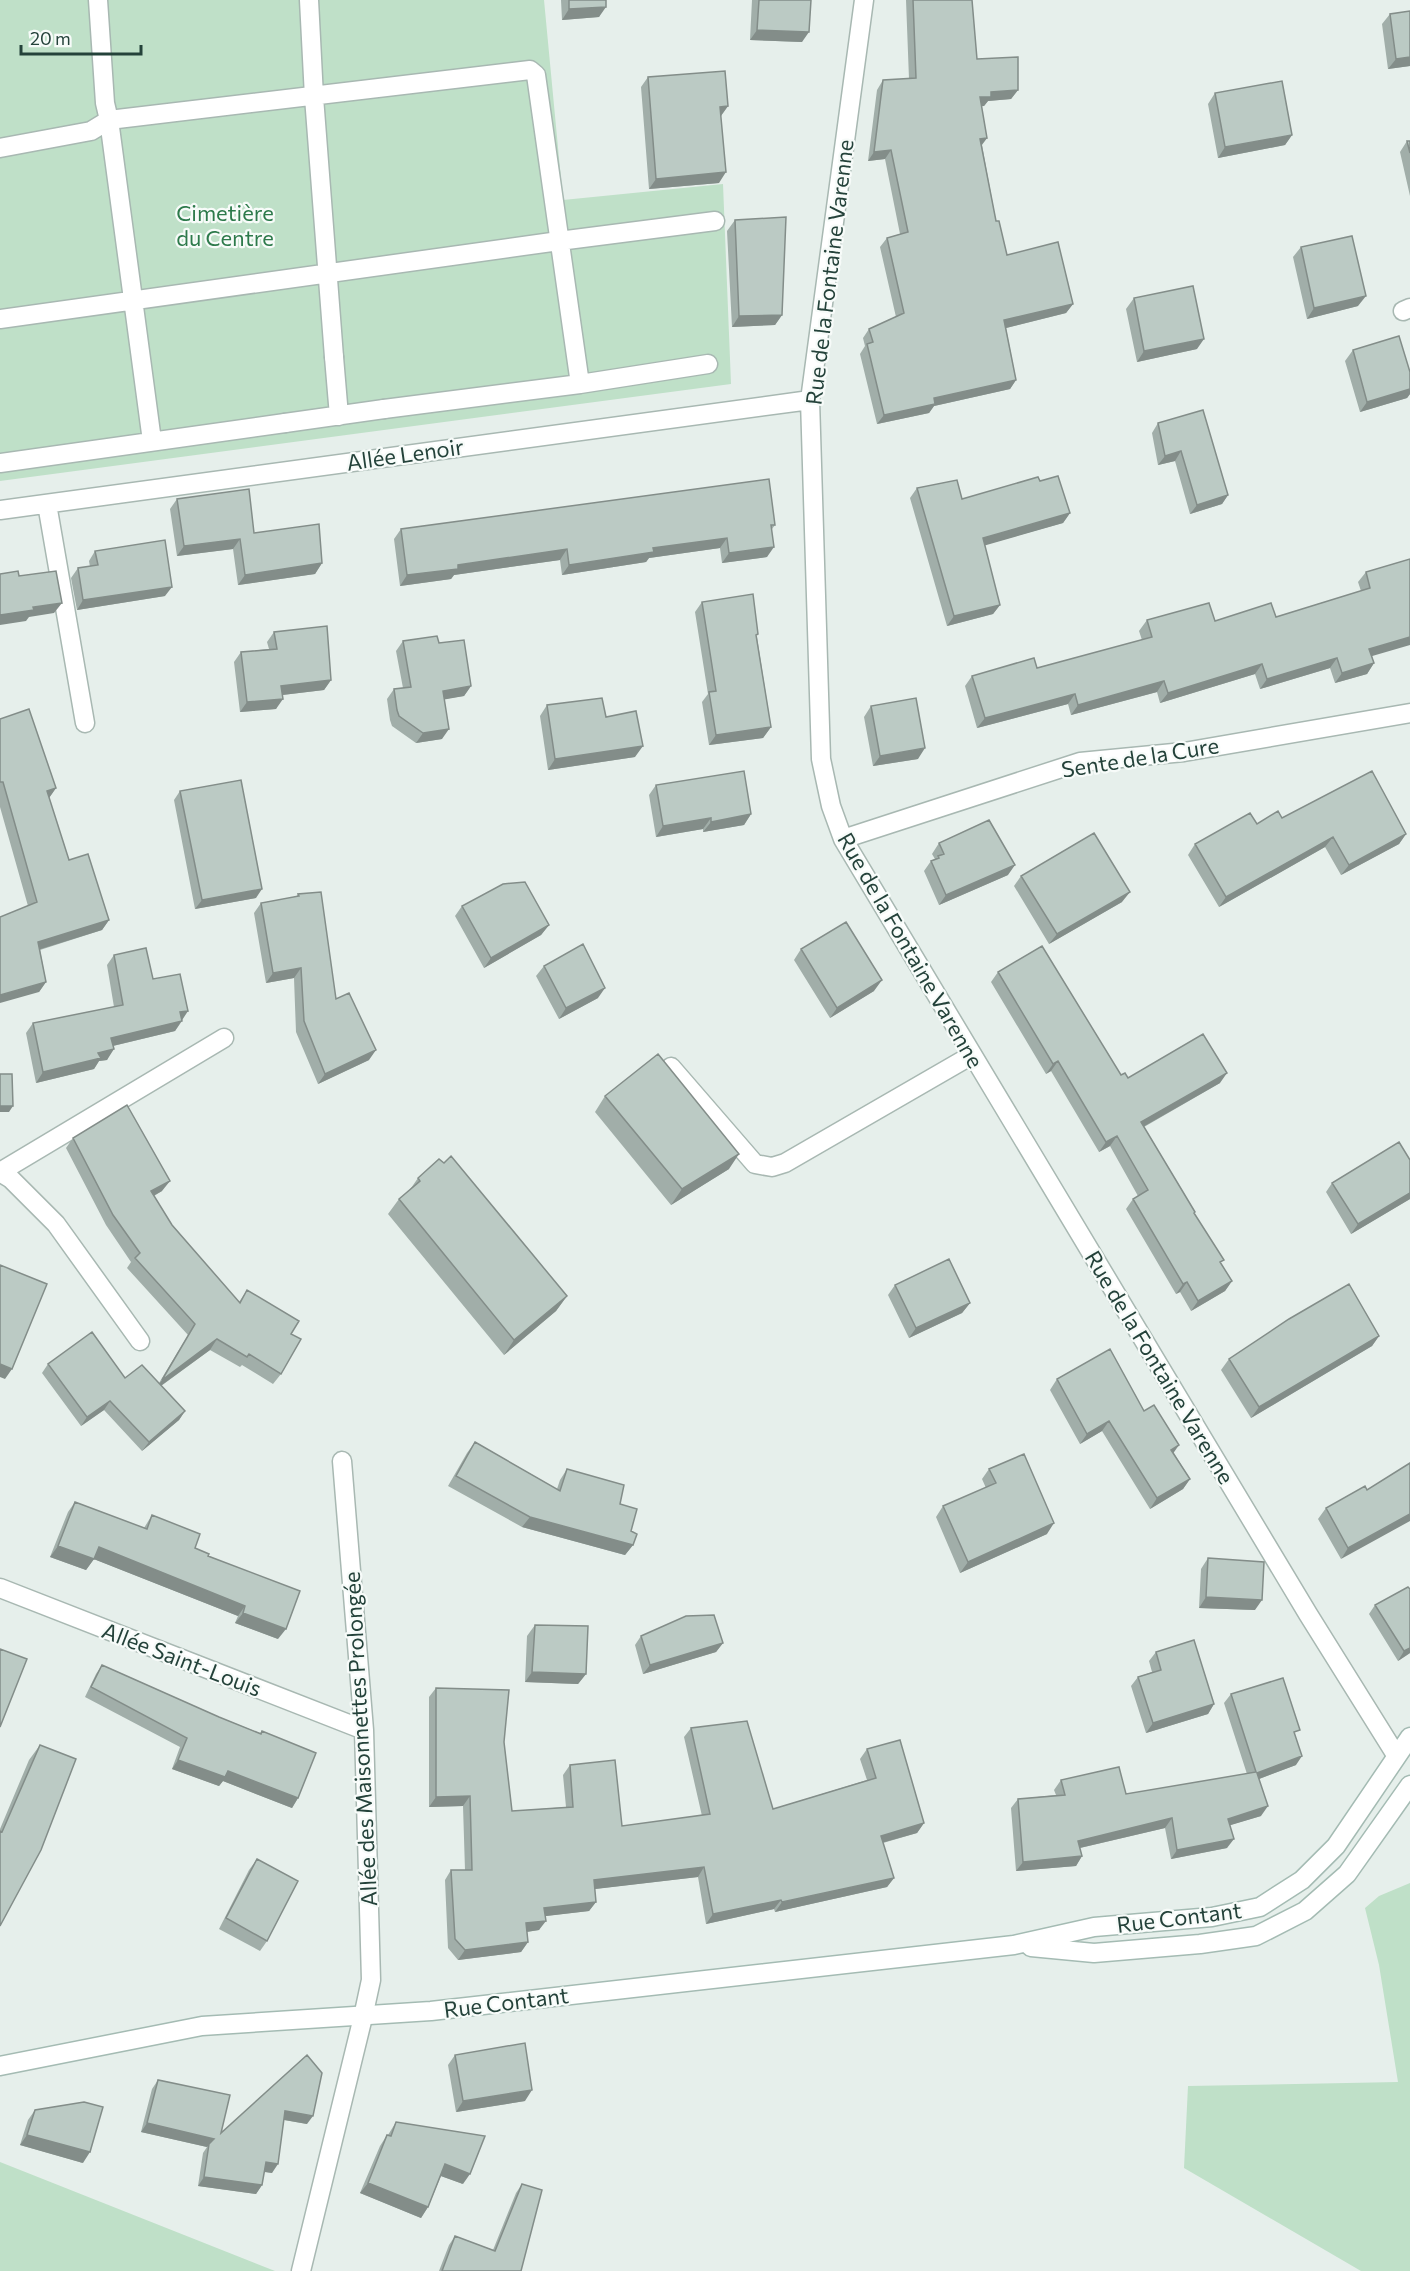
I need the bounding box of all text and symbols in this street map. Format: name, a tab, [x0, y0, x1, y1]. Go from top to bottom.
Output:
scale bar	[21, 18, 141, 56]
text: 20 m	[30, 27, 71, 49]
street label: Rue de la Fontaine Varenne	[799, 138, 859, 406]
park label: Cimetière du Centre	[176, 199, 274, 251]
street label: Allée Lenoir	[345, 432, 466, 476]
street label: Sente de la Cure	[1059, 731, 1221, 783]
street label: Rue de la Fontaine Varenne	[832, 827, 990, 1073]
street label: Rue de la Fontaine Varenne	[1080, 1245, 1240, 1489]
street label: Allée des Maisonnettes Prolongée	[338, 1571, 382, 1907]
street label: Allée Saint-Louis	[99, 1616, 265, 1702]
street label: Rue Contant	[1115, 1896, 1243, 1938]
street label: Rue Contant	[442, 1981, 570, 2023]

